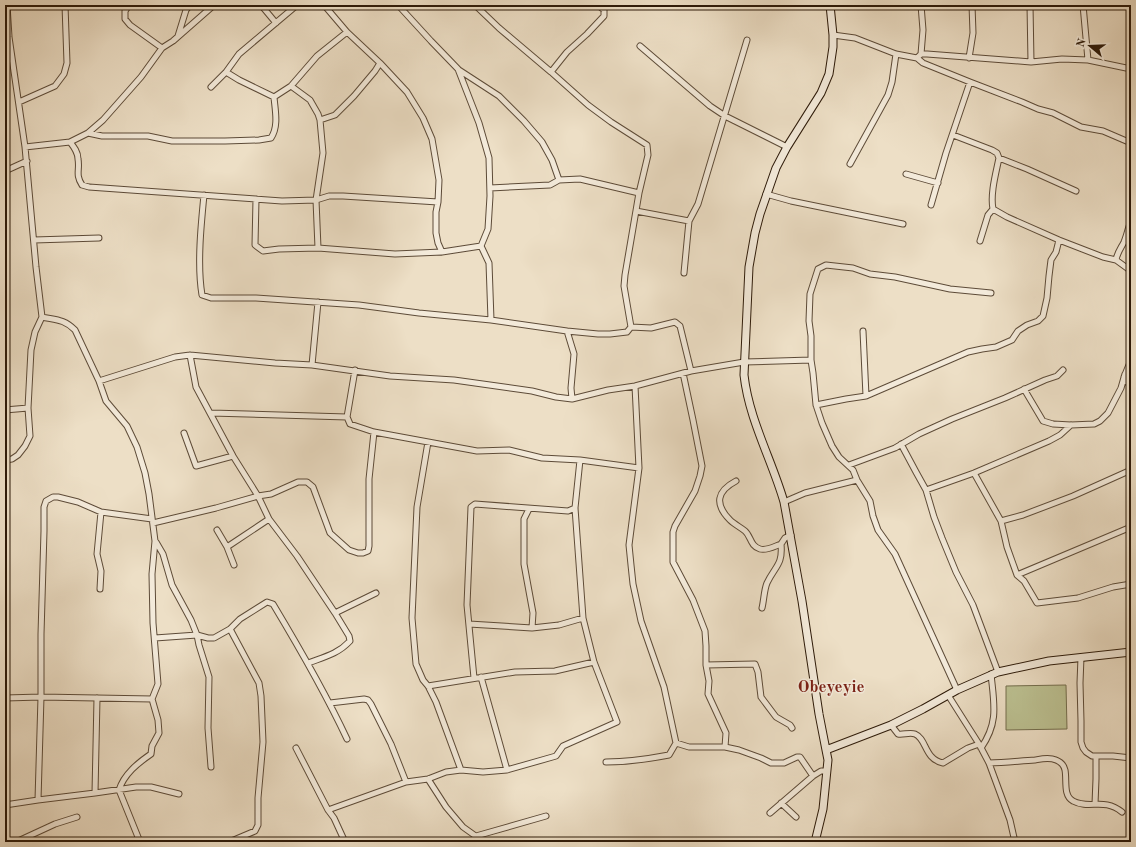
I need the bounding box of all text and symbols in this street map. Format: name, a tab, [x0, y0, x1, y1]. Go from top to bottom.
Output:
north arrow	[1070, 26, 1110, 66]
text: N	[1075, 37, 1089, 49]
district label: Obeyeyie	[797, 679, 865, 696]

